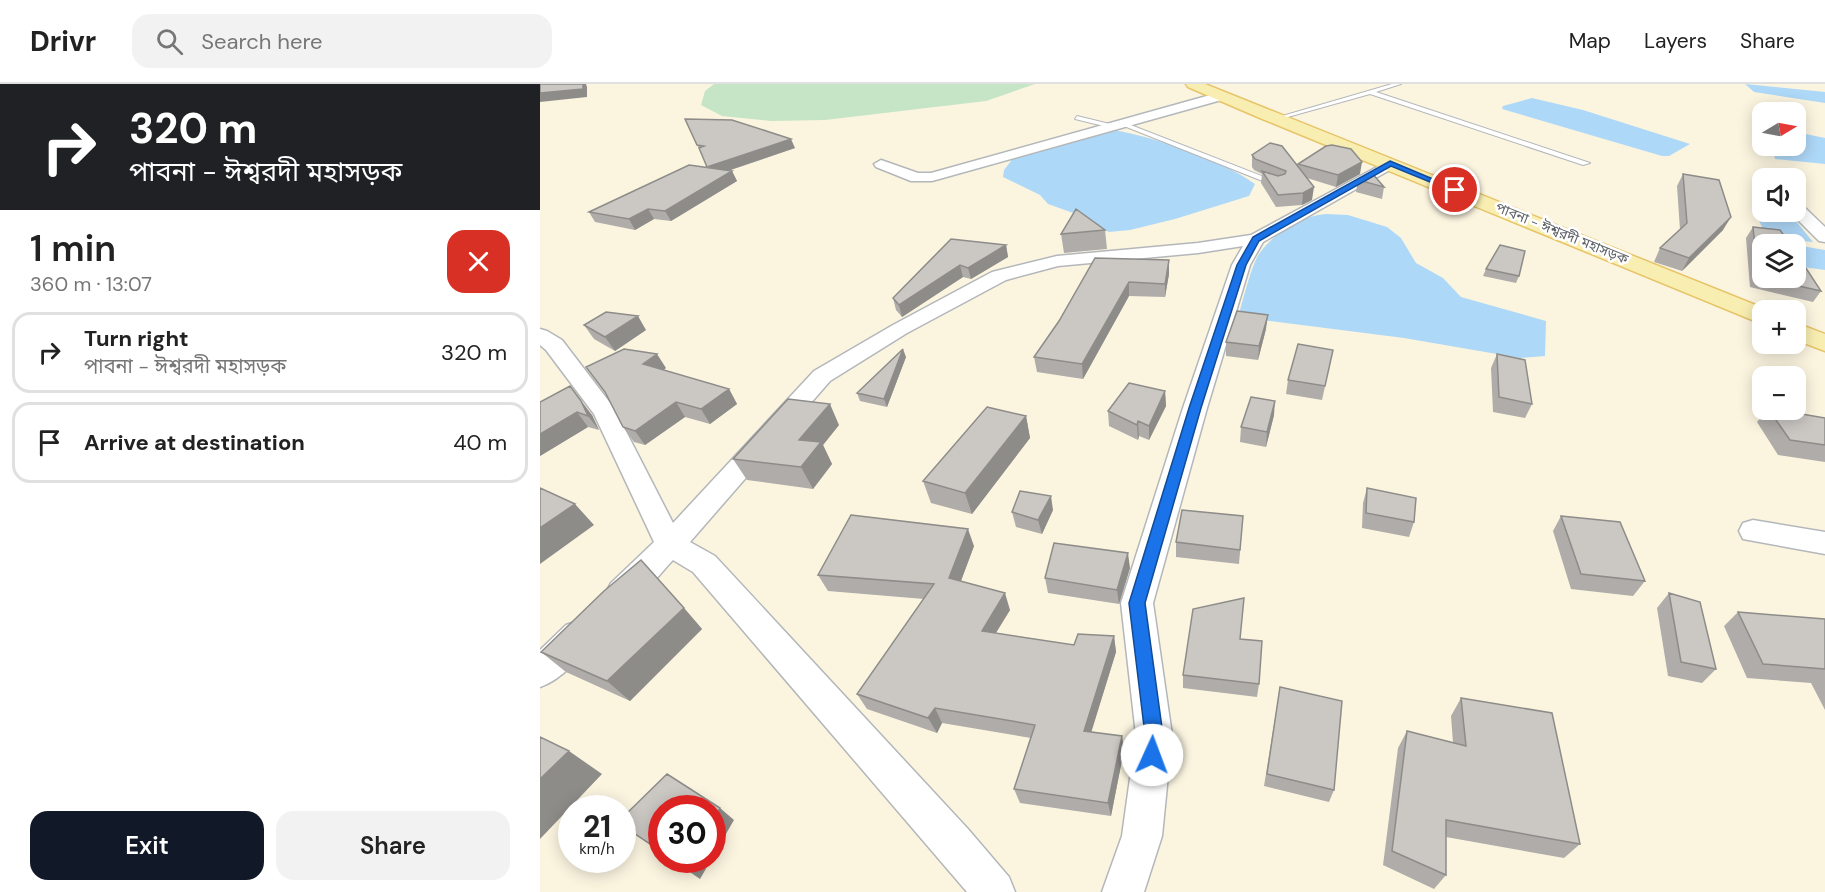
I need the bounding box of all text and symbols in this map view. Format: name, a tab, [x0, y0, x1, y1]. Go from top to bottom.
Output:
search box	[132, 14, 552, 68]
text: Drivr	[30, 23, 96, 60]
icon: search	[153, 25, 186, 58]
text: Search here	[201, 27, 323, 56]
text: Map	[1569, 27, 1611, 55]
text: Layers	[1644, 27, 1707, 55]
text: Share	[1740, 27, 1795, 55]
text: 320 m	[129, 101, 257, 156]
north arrow	[1752, 102, 1806, 156]
map controls	[1752, 102, 1806, 420]
icon: right	[30, 108, 108, 186]
text: পাবনা - ঈশ্বরদী মহাসড়ক	[129, 154, 402, 189]
pin	[1429, 164, 1480, 215]
button: sound	[1752, 168, 1806, 222]
icon: arrive	[1438, 173, 1471, 206]
street label: পাবনা - ঈশ্বরদী মহাসড়ক	[1493, 198, 1632, 268]
text: 1 min	[30, 225, 116, 272]
button: close	[447, 230, 510, 293]
button: layers	[1752, 234, 1806, 288]
text: 360 m · 13:07	[30, 271, 152, 297]
button: +	[1752, 300, 1806, 354]
text: Turn right	[84, 324, 189, 353]
icon: right	[33, 336, 66, 369]
text: 320 m	[441, 338, 507, 367]
text: পাবনা - ঈশ্বরদী মহাসড়ক	[84, 353, 286, 379]
button: −	[1752, 366, 1806, 420]
icon: arrive	[33, 426, 66, 459]
text: Arrive at destination	[84, 428, 305, 457]
text: 40 m	[453, 428, 507, 457]
position arrow	[1120, 723, 1184, 787]
speed limit sign: 30	[648, 795, 726, 873]
text: 21	[583, 807, 611, 846]
button: Exit	[30, 811, 264, 880]
button: Share	[276, 811, 510, 880]
text: km/h	[579, 839, 615, 859]

